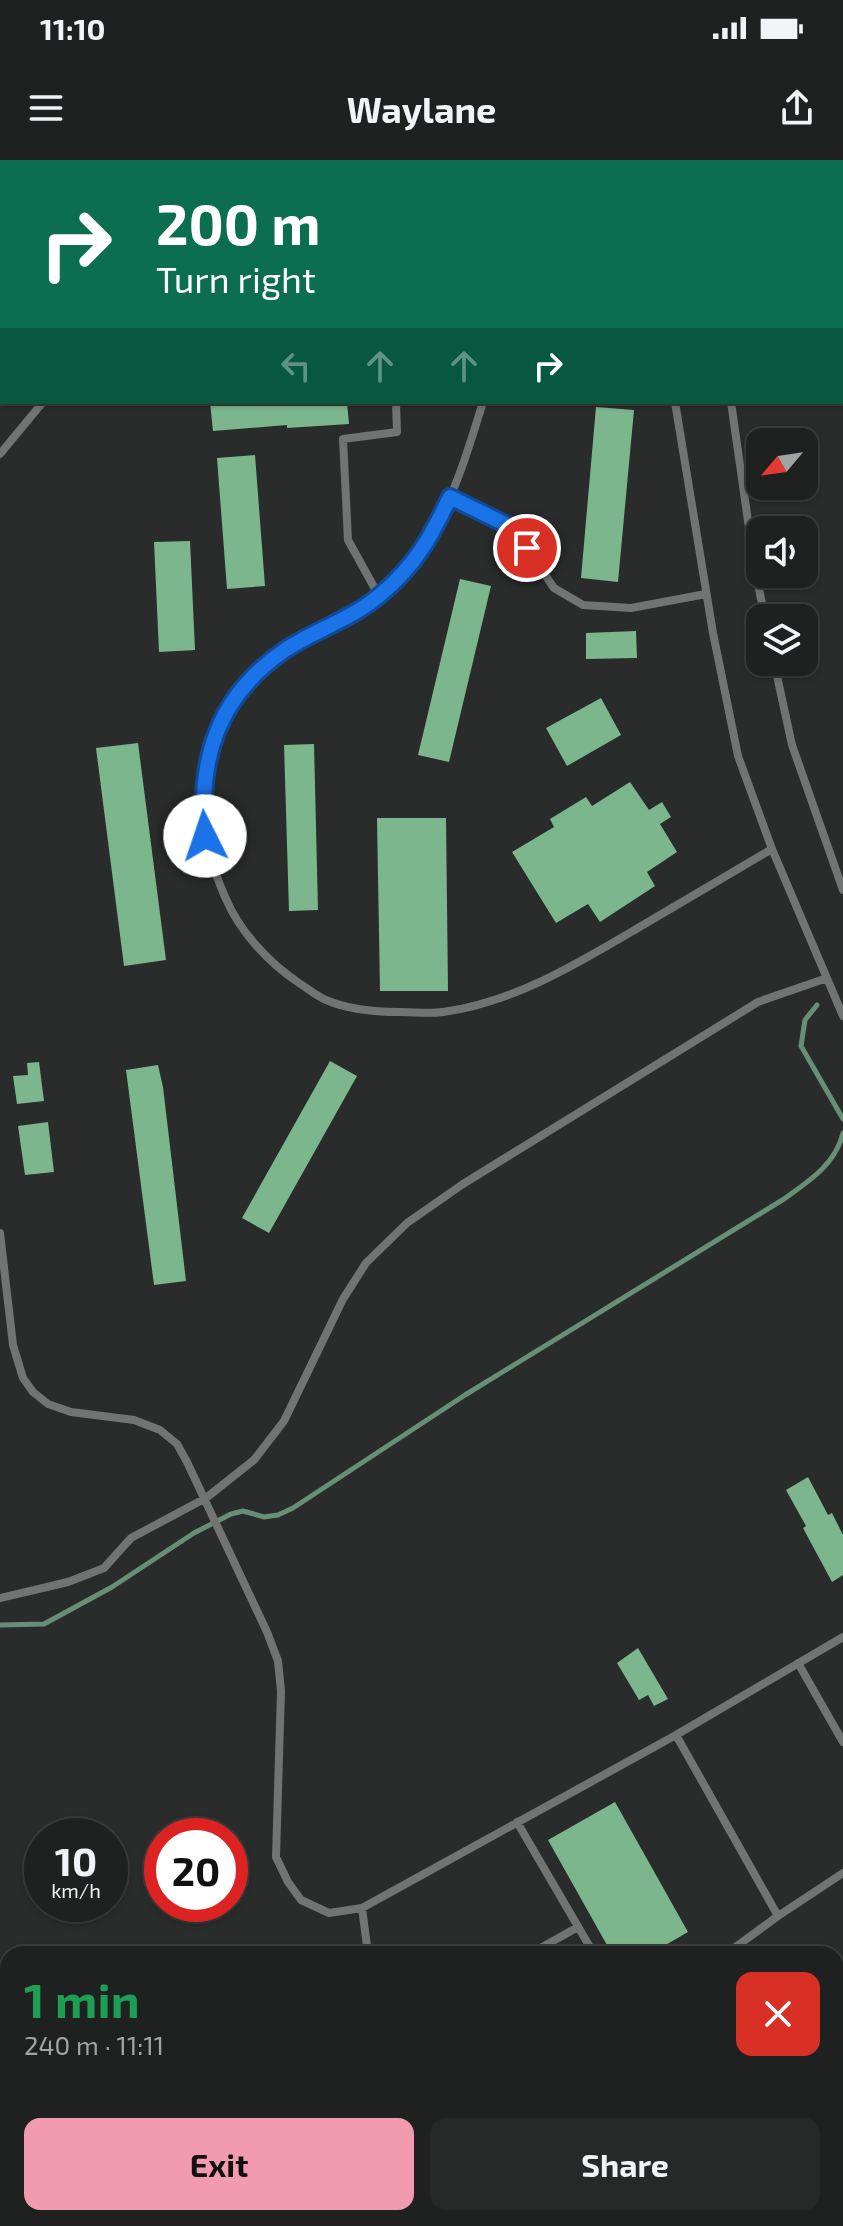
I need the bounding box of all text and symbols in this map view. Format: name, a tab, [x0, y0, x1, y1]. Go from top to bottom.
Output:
text: 11:10	[40, 10, 106, 46]
icon: menu	[24, 86, 68, 130]
icon: share	[775, 86, 819, 130]
text: Waylane	[347, 87, 496, 130]
text: 200 m	[156, 189, 321, 256]
icon: right	[24, 192, 128, 296]
text: Turn right	[156, 257, 316, 300]
icon: left	[274, 344, 318, 388]
icon: ahead	[358, 344, 402, 388]
icon: ahead	[442, 344, 486, 388]
icon: right	[526, 344, 570, 388]
north arrow	[746, 428, 818, 500]
map controls	[746, 428, 818, 676]
pin	[493, 514, 561, 582]
button: sound	[746, 516, 818, 588]
icon: arrive	[505, 526, 549, 570]
button: layers	[746, 604, 818, 676]
position arrow	[163, 794, 247, 878]
speed limit sign: 20	[144, 1818, 248, 1922]
text: 10	[55, 1836, 97, 1884]
text: km/h	[51, 1878, 101, 1902]
text: 1 min	[24, 1970, 140, 2028]
button: close	[736, 1972, 820, 2056]
text: 240 m · 11:11	[24, 2029, 164, 2060]
button: Exit	[24, 2118, 414, 2210]
button: Share	[430, 2118, 820, 2210]

